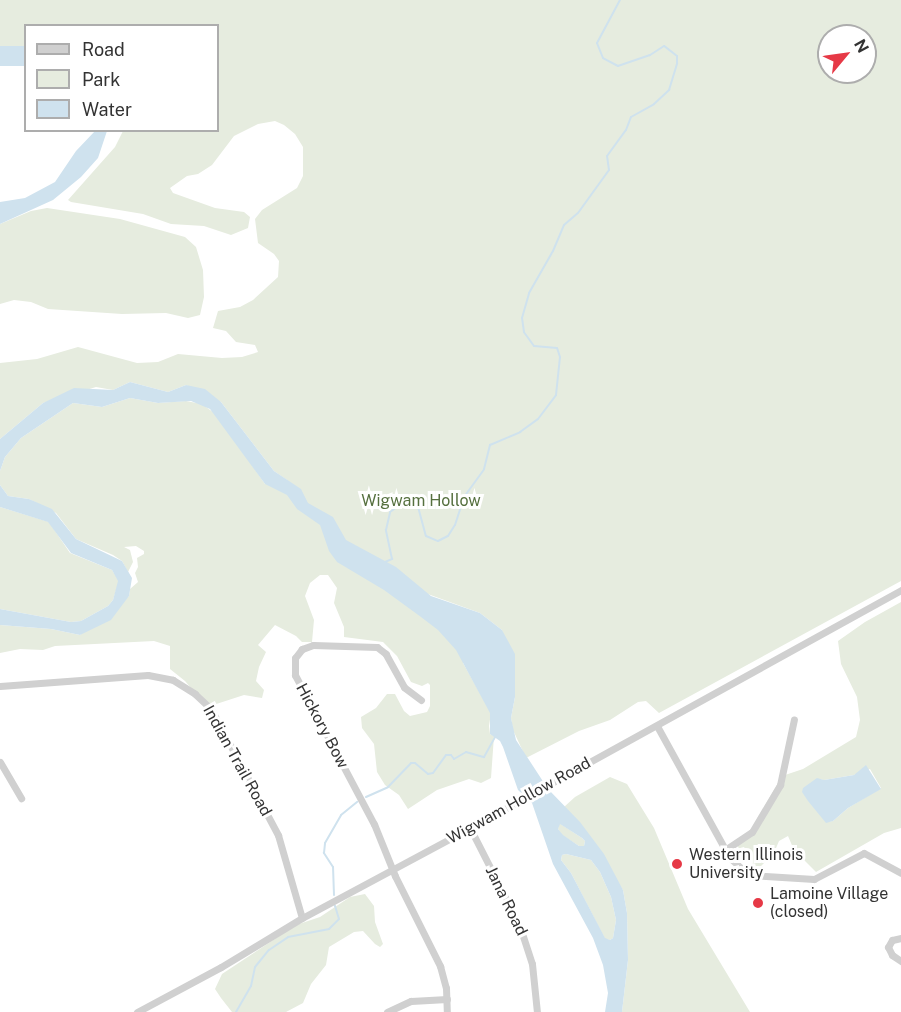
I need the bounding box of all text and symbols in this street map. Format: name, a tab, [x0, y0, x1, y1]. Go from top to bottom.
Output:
legend	[24, 24, 219, 132]
north arrow	[817, 24, 877, 84]
text: N	[850, 36, 873, 56]
text: Road	[82, 39, 125, 60]
text: Park	[82, 69, 120, 90]
text: Water	[82, 99, 132, 120]
park label: Wigwam Hollow	[361, 491, 481, 511]
street label: Hickory Bow	[292, 680, 352, 772]
street label: Indian Trail Road	[199, 702, 275, 820]
street label: Wigwam Hollow Road	[444, 753, 594, 849]
place label: Western Illinois University	[689, 845, 803, 883]
marker: Western Illinois University	[670, 857, 684, 871]
street label: Jana Road	[481, 863, 531, 939]
place label: Lamoine Village (closed)	[770, 884, 889, 922]
marker: Lamoine Village (closed)	[751, 896, 765, 910]

